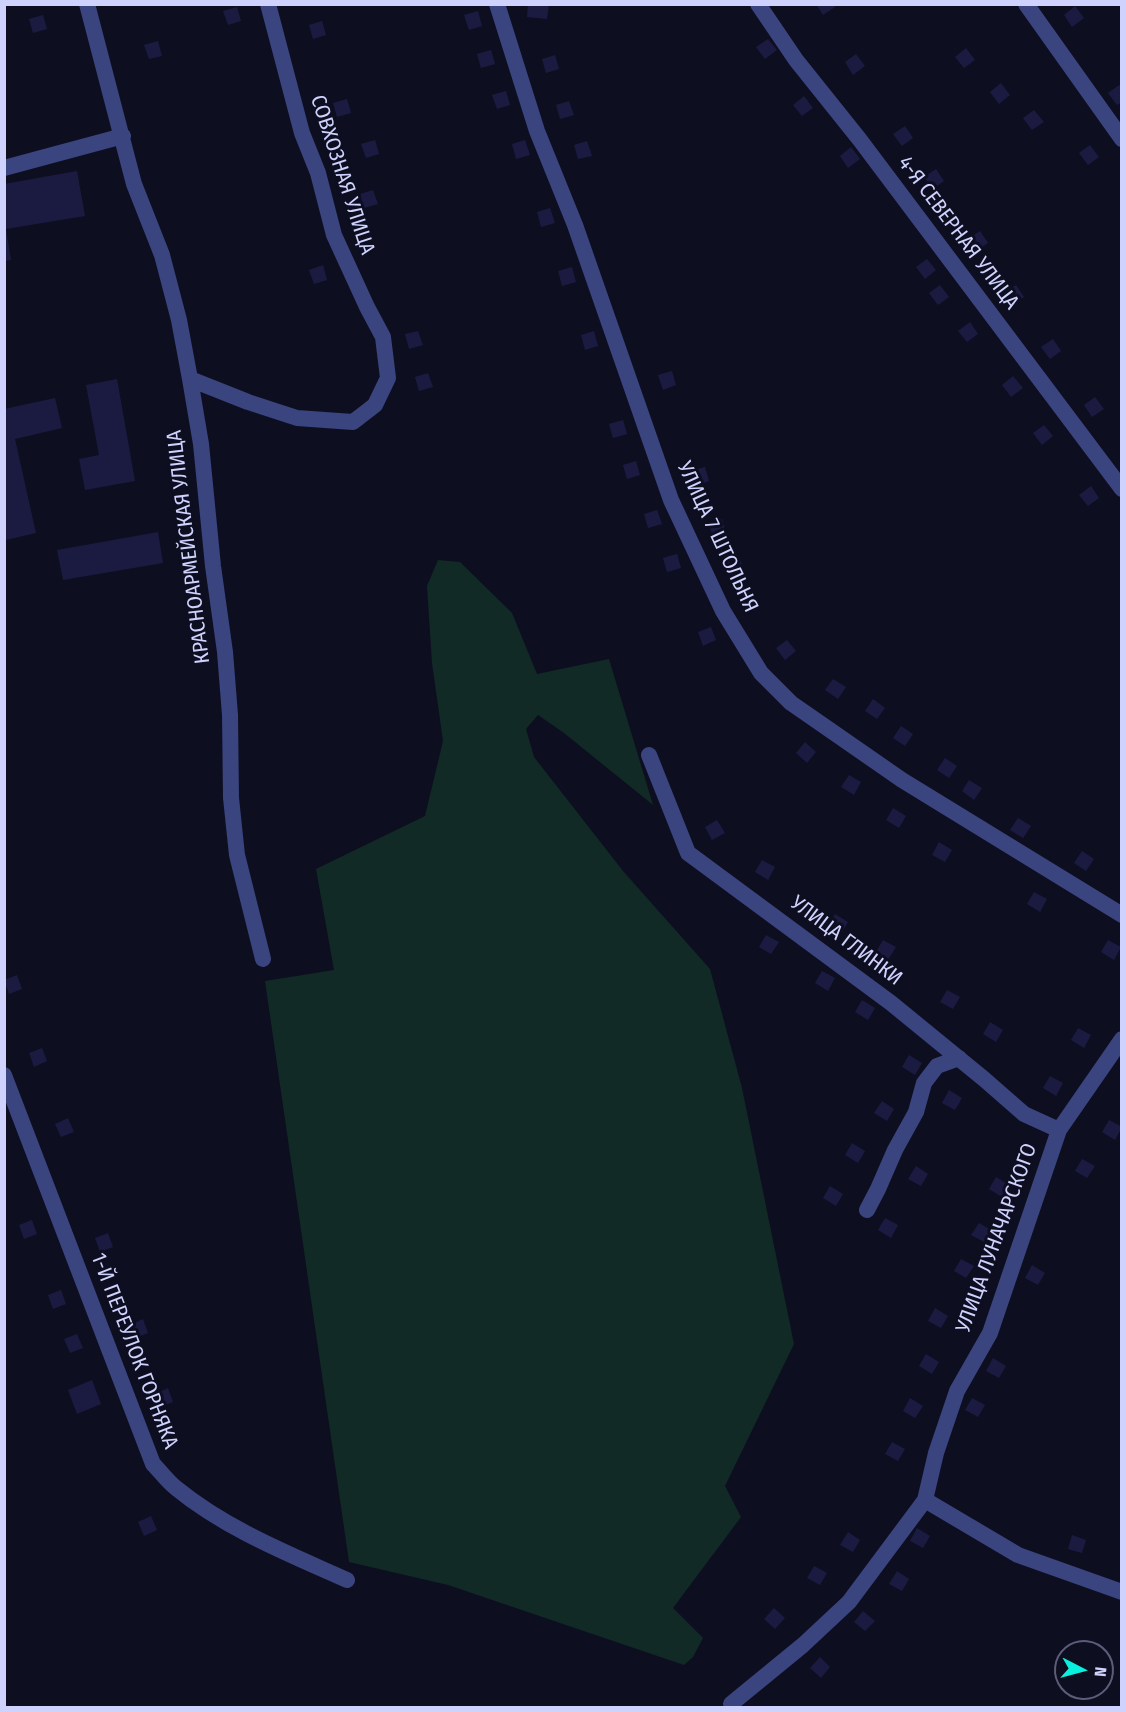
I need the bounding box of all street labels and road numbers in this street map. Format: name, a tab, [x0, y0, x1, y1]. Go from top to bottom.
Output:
street label: СОВХОЗНАЯ УЛИЦА	[304, 92, 380, 258]
street label: 4-Я СЕВЕРНАЯ УЛИЦА	[892, 151, 1024, 315]
street label: КРАСНОАРМЕЙСКАЯ УЛИЦА	[162, 429, 216, 665]
street label: УЛИЦА 7 ШТОЛЬНЯ	[671, 458, 763, 616]
street label: УЛИЦА ГЛИНКИ	[785, 891, 907, 991]
street label: УЛИЦА ЛУНАЧАРСКОГО	[951, 1140, 1043, 1336]
street label: 1-Й ПЕРЕУЛОК ГОРНЯКА	[85, 1250, 183, 1452]

